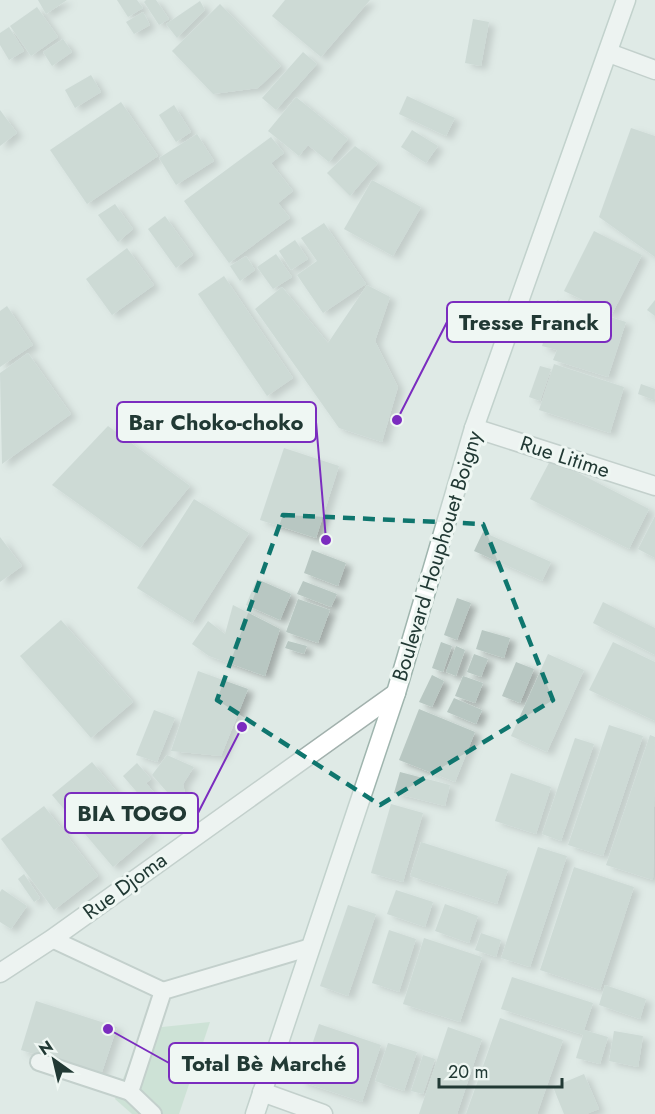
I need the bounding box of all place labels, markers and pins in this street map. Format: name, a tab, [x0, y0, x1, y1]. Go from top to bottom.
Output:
callout: Tresse Franck	[447, 302, 611, 342]
callout: Bar Choko-choko	[117, 402, 316, 442]
callout: BIA TOGO	[65, 793, 198, 833]
callout: Total Bè Marché	[169, 1043, 358, 1083]

